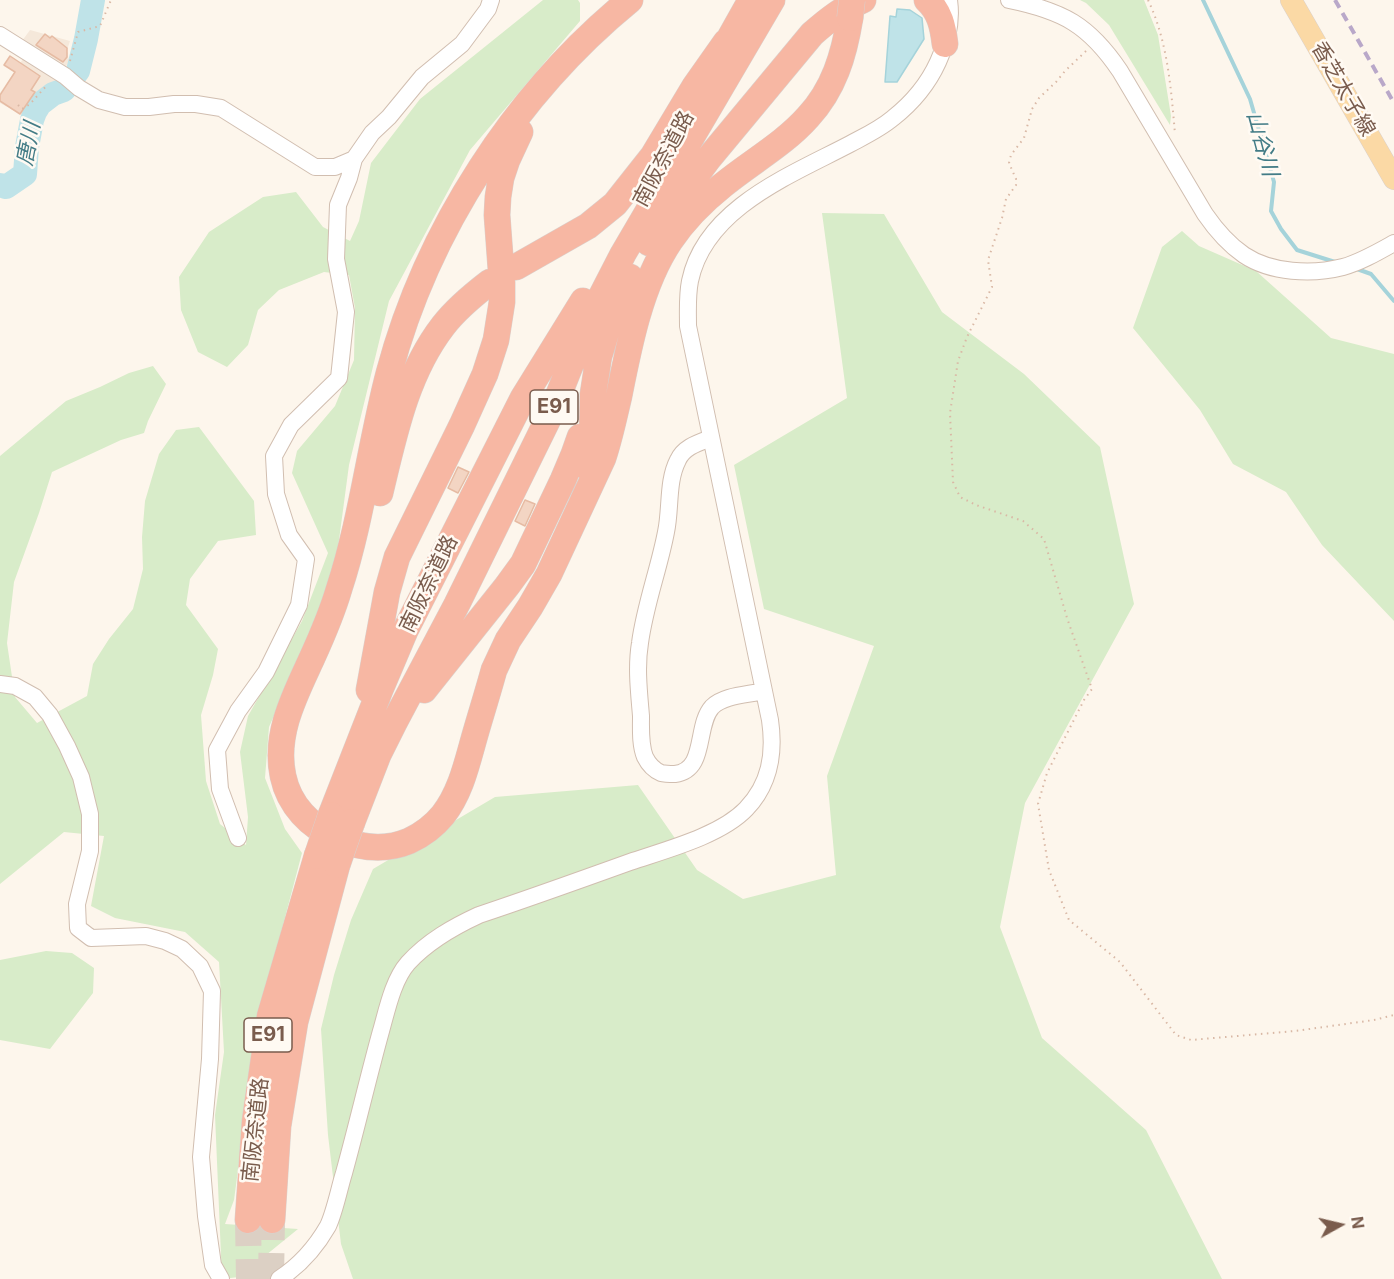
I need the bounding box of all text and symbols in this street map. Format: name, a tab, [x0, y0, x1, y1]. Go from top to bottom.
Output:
street label: 香芝太子線	[1306, 37, 1380, 141]
street label: 南阪奈道路	[628, 107, 700, 211]
water label: 山谷川	[1241, 109, 1283, 179]
water label: 唐川	[12, 120, 46, 168]
road number: E91	[530, 390, 578, 424]
street label: 南阪奈道路	[395, 531, 463, 637]
road number: E91	[244, 1018, 292, 1052]
street label: 南阪奈道路	[238, 1076, 274, 1184]
north arrow	[1310, 1195, 1370, 1255]
text: N	[1347, 1215, 1369, 1230]

